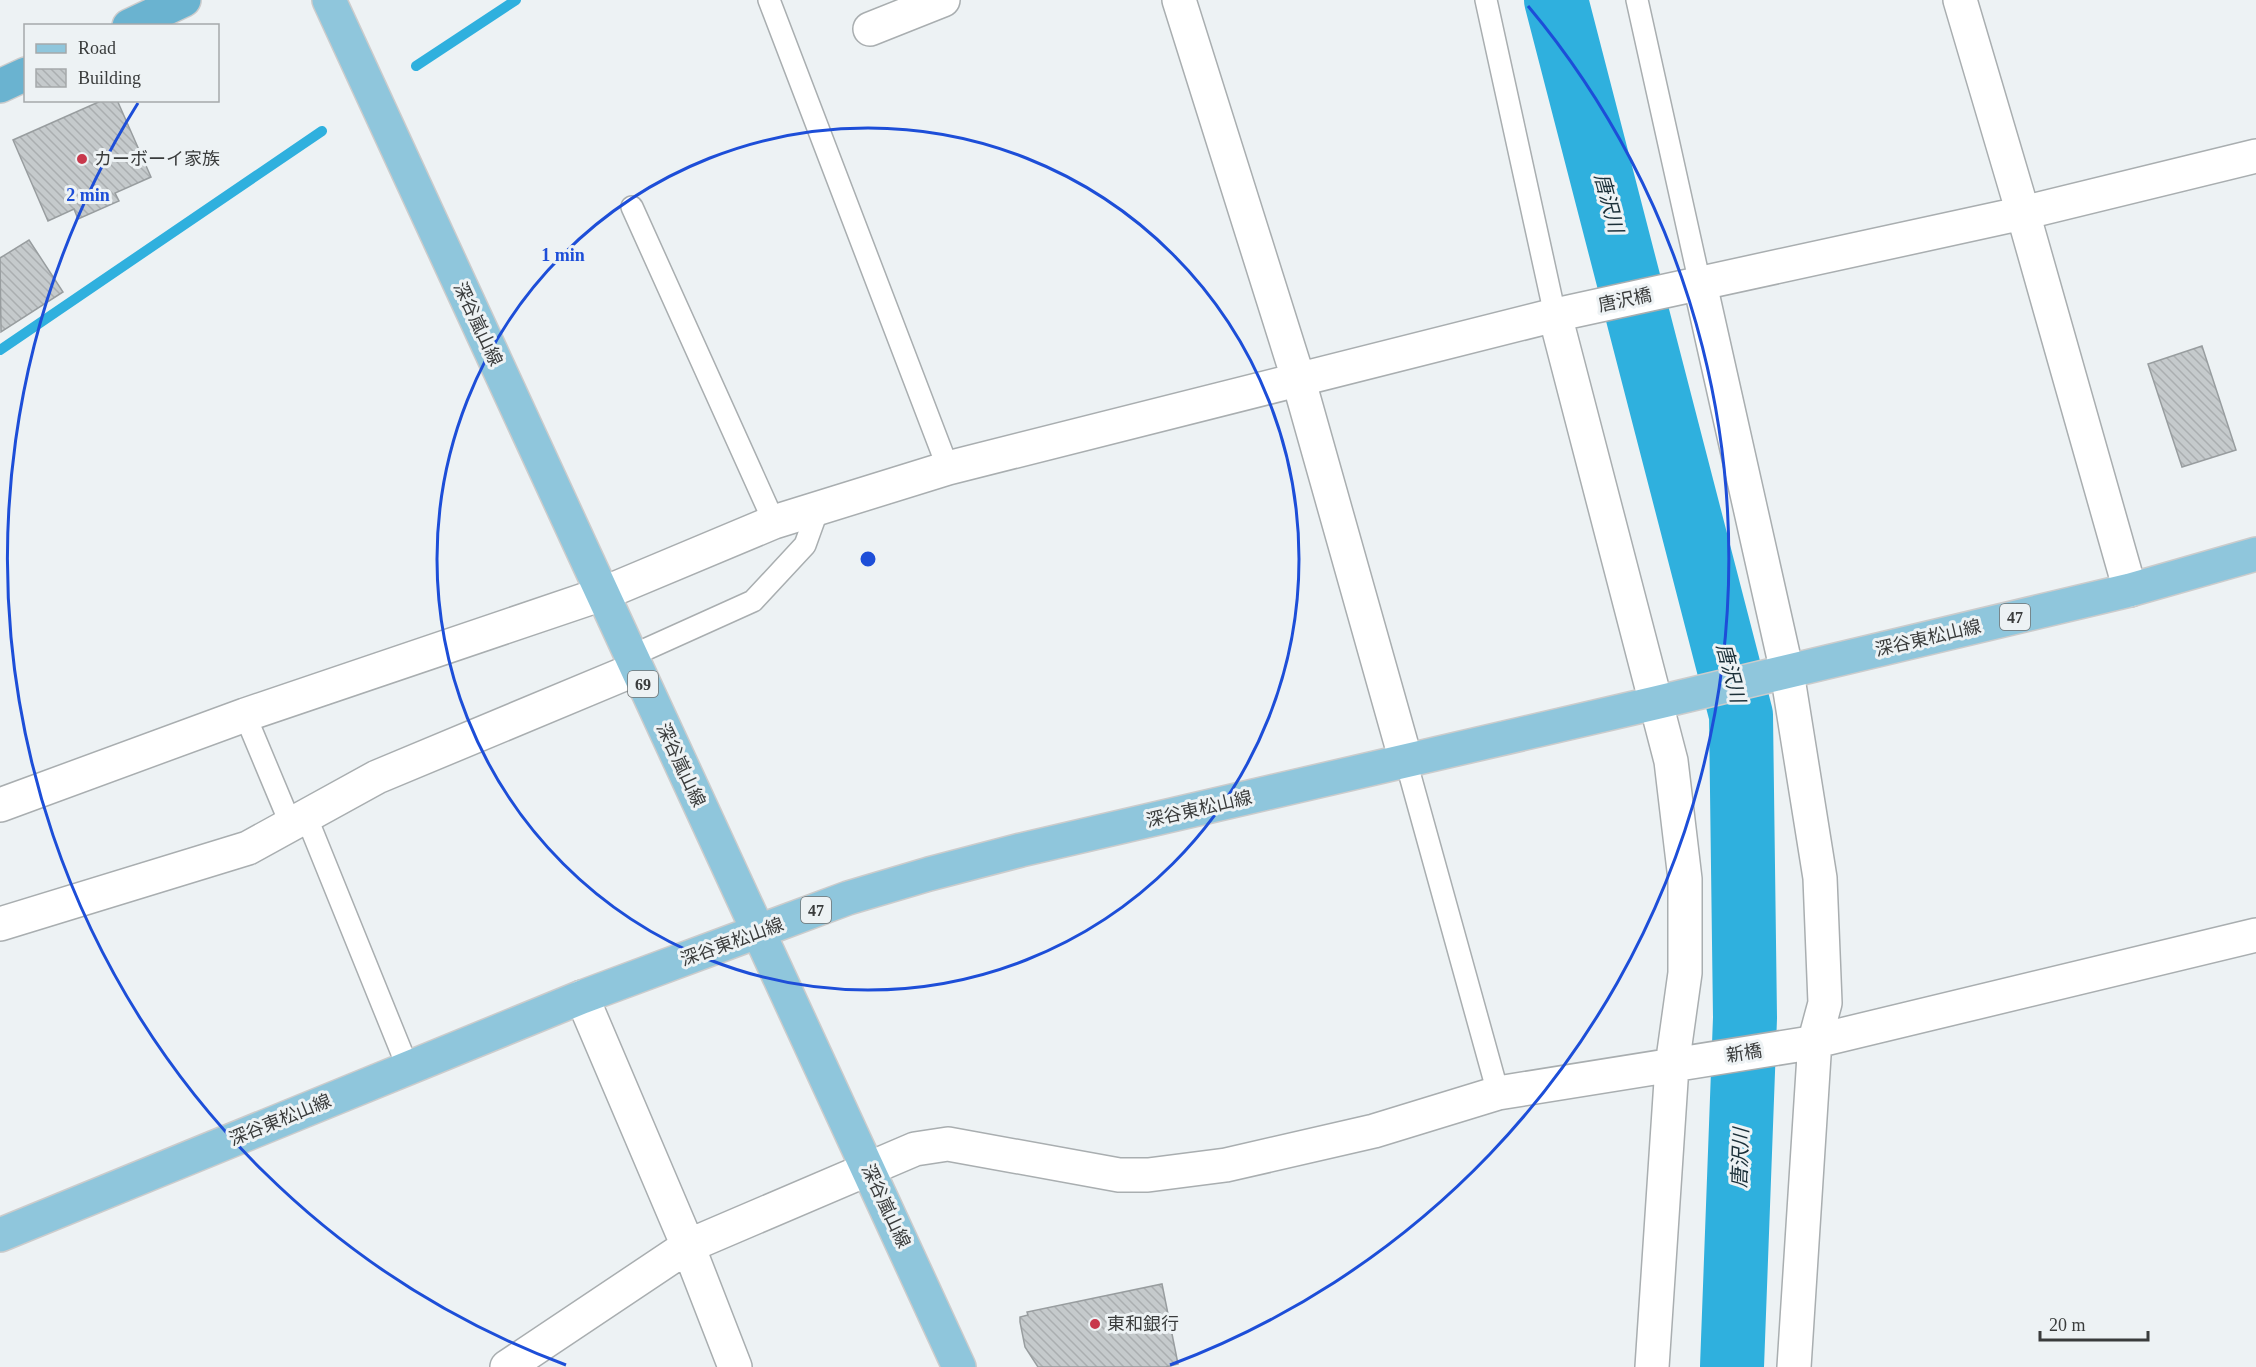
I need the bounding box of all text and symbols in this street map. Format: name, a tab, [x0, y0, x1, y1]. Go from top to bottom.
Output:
legend	[24, 24, 219, 102]
text: Road	[78, 38, 116, 58]
text: Building	[78, 68, 141, 88]
place label: カーボーイ家族	[94, 149, 220, 169]
marker: カーボーイ家族	[75, 152, 89, 166]
water label: 唐沢川	[1591, 171, 1628, 237]
text: 2 min	[66, 185, 110, 205]
text: 1 min	[541, 245, 585, 265]
street label: 深谷嵐山線	[450, 279, 506, 369]
street label: 唐沢橋	[1597, 285, 1653, 315]
centre of rings	[858, 549, 878, 569]
road number: 47	[2000, 604, 2030, 630]
street label: 深谷東松山線	[1873, 616, 1983, 660]
water label: 唐沢川	[1713, 641, 1750, 707]
road number: 69	[628, 671, 658, 697]
street label: 深谷嵐山線	[653, 720, 709, 810]
street label: 深谷東松山線	[1144, 787, 1254, 831]
road number: 47	[801, 897, 831, 923]
street label: 深谷東松山線	[678, 914, 786, 970]
street label: 新橋	[1725, 1040, 1763, 1066]
street label: 深谷東松山線	[226, 1090, 334, 1150]
water label: 唐沢川	[1728, 1126, 1752, 1188]
street label: 深谷嵐山線	[858, 1161, 914, 1251]
scale bar	[2040, 1304, 2148, 1342]
place label: 東和銀行	[1107, 1314, 1179, 1334]
text: 20 m	[2049, 1315, 2086, 1335]
marker: 東和銀行	[1088, 1317, 1102, 1331]

